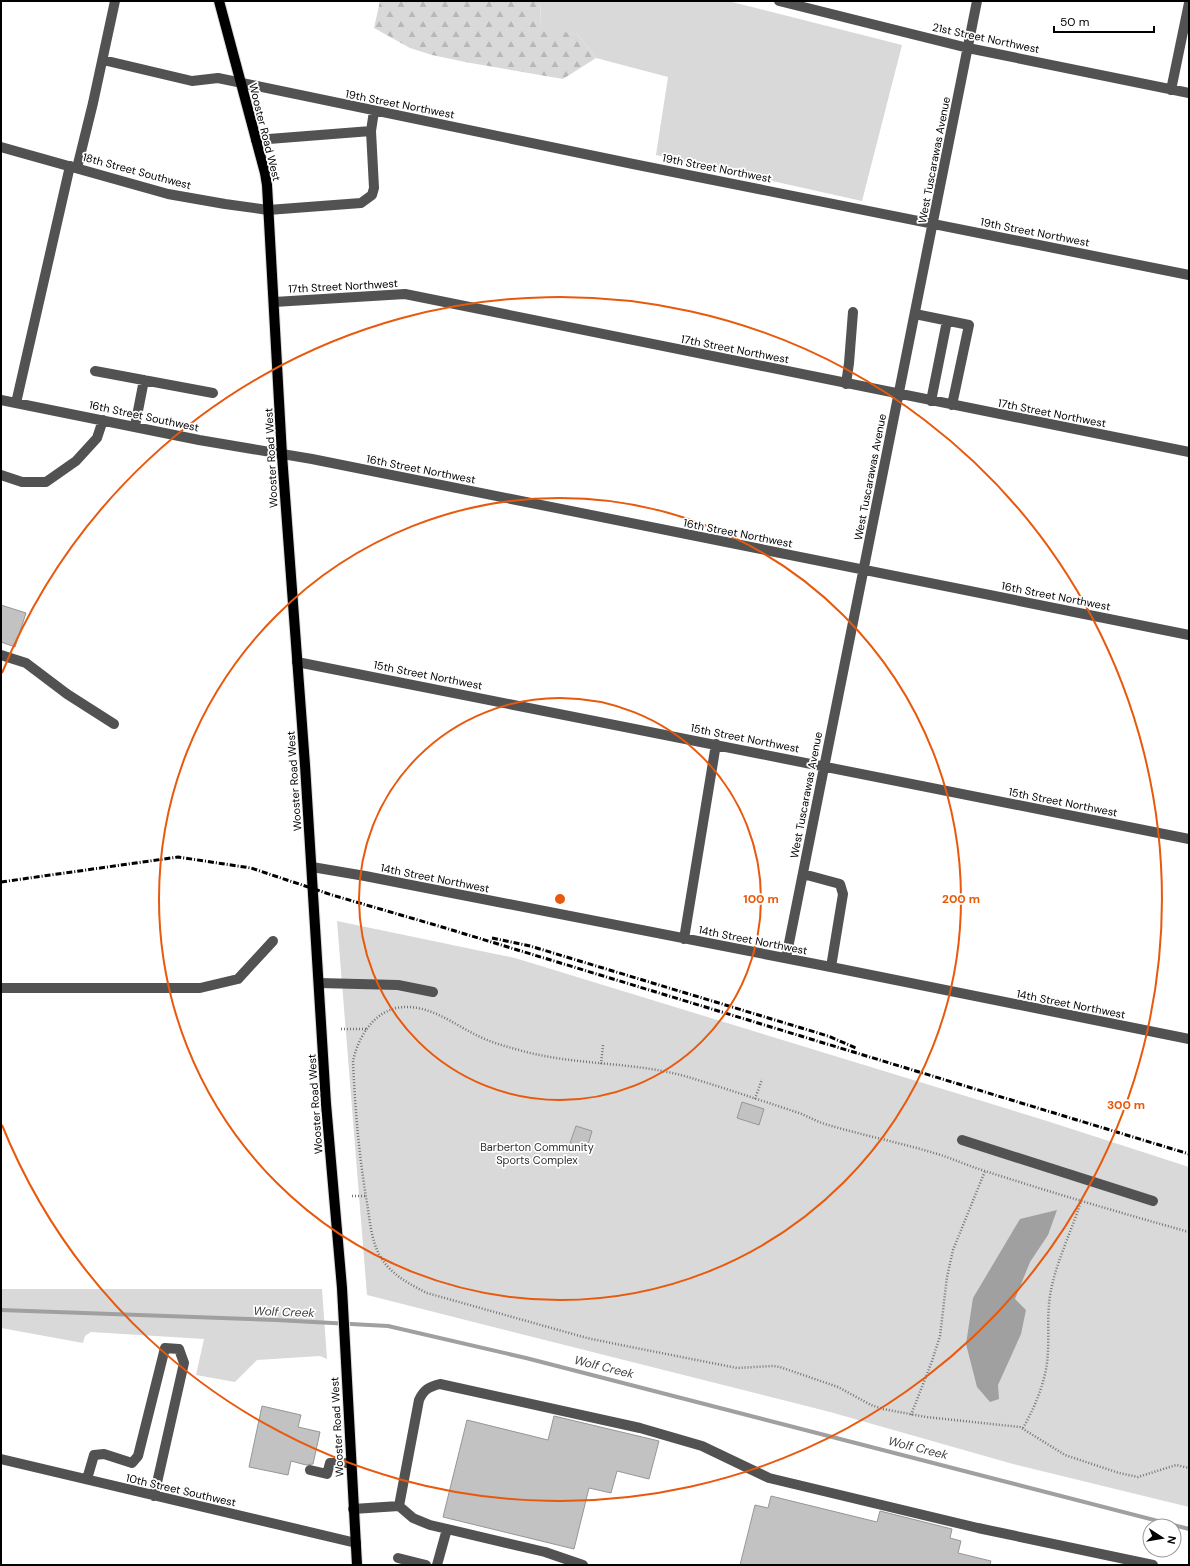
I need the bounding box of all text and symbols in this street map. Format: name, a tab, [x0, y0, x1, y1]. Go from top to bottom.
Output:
scale bar	[1054, 8, 1154, 34]
text: 50 m	[1060, 14, 1089, 30]
street label: 21st Street Northwest	[931, 20, 1041, 56]
street label: Wooster Road West	[246, 82, 284, 182]
street label: 19th Street Northwest	[344, 87, 456, 121]
street label: West Tuscarawas Avenue	[915, 96, 953, 224]
street label: 18th Street Southwest	[81, 150, 193, 192]
street label: 19th Street Northwest	[661, 151, 773, 185]
street label: 19th Street Northwest	[979, 215, 1091, 249]
street label: 17th Street Northwest	[288, 276, 398, 296]
street label: 17th Street Northwest	[680, 332, 790, 366]
street label: 17th Street Northwest	[997, 396, 1107, 430]
street label: 16th Street Southwest	[88, 398, 200, 434]
street label: Wooster Road West	[261, 408, 281, 508]
street label: West Tuscarawas Avenue	[851, 413, 889, 541]
street label: 16th Street Northwest	[365, 452, 477, 486]
street label: 16th Street Northwest	[682, 516, 794, 550]
street label: 16th Street Northwest	[1000, 579, 1112, 613]
street label: 15th Street Northwest	[372, 658, 484, 692]
street label: 15th Street Northwest	[689, 721, 801, 755]
street label: Wooster Road West	[284, 730, 304, 832]
street label: West Tuscarawas Avenue	[787, 731, 825, 859]
street label: 15th Street Northwest	[1007, 785, 1119, 819]
street label: 14th Street Northwest	[379, 861, 491, 895]
text: 100 m	[743, 891, 779, 907]
text: 200 m	[942, 891, 980, 907]
centre of rings	[553, 892, 567, 906]
street label: 14th Street Northwest	[697, 923, 809, 957]
street label: 14th Street Northwest	[1015, 987, 1127, 1021]
street label: Wooster Road West	[305, 1053, 325, 1155]
text: 300 m	[1107, 1097, 1145, 1113]
park label: Barberton Community Sports Complex	[480, 1140, 594, 1167]
water label: Wolf Creek	[253, 1303, 316, 1321]
water label: Wolf Creek	[572, 1352, 636, 1382]
street label: Wooster Road West	[327, 1377, 347, 1477]
water label: Wolf Creek	[886, 1433, 950, 1463]
street label: 10th Street Southwest	[125, 1471, 237, 1509]
north arrow	[1142, 1518, 1182, 1558]
text: N	[1164, 1535, 1179, 1545]

